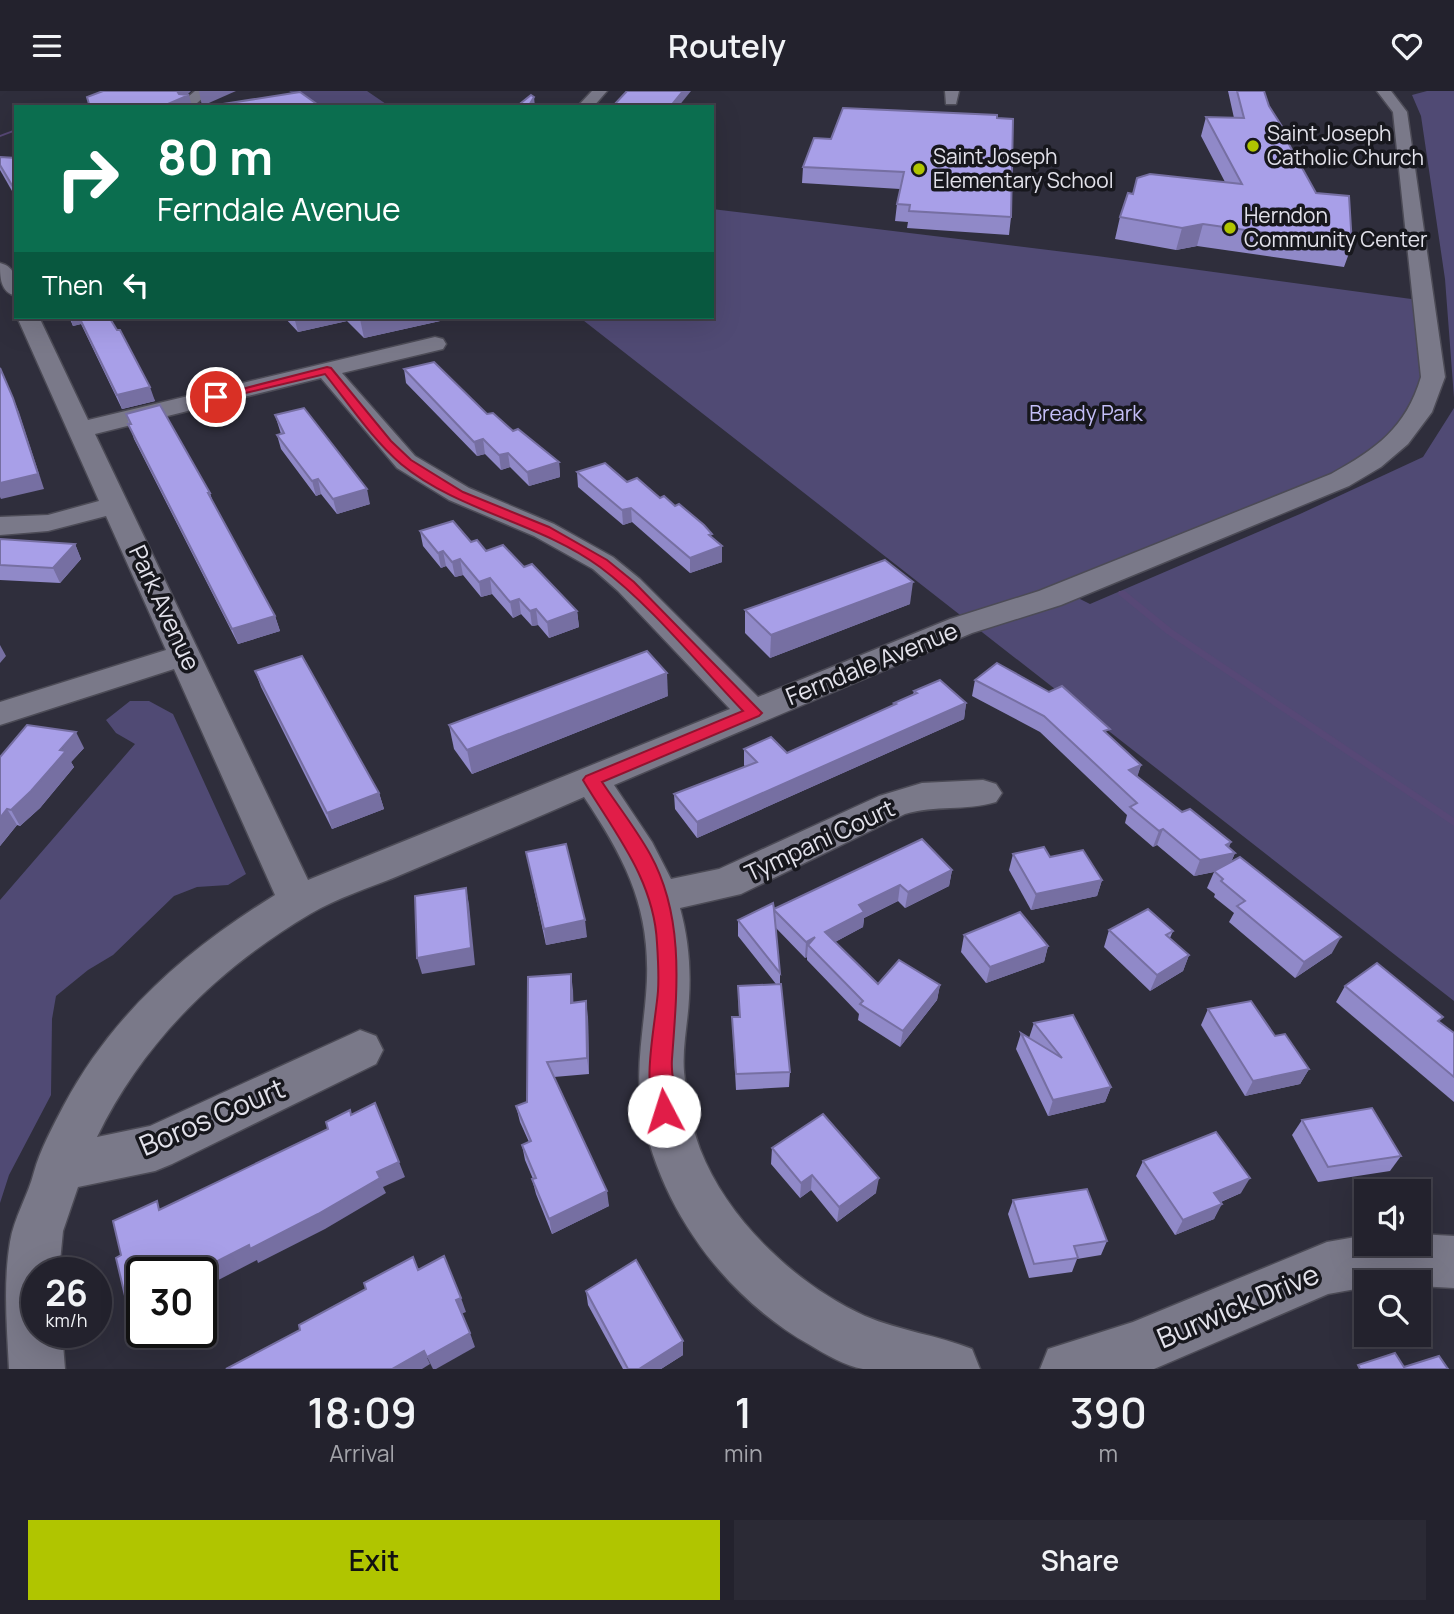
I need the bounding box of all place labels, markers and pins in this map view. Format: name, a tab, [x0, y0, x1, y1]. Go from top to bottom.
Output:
place label: Saint Joseph Catholic Church	[1267, 119, 1424, 171]
marker: Saint Joseph Catholic Church	[1245, 138, 1261, 154]
place label: Saint Joseph Elementary School	[933, 142, 1114, 194]
marker: Saint Joseph Elementary School	[911, 161, 927, 177]
place label: Herndon Community Center	[1244, 201, 1428, 253]
marker: Herndon Community Center	[1222, 220, 1238, 236]
pin	[186, 367, 246, 427]

